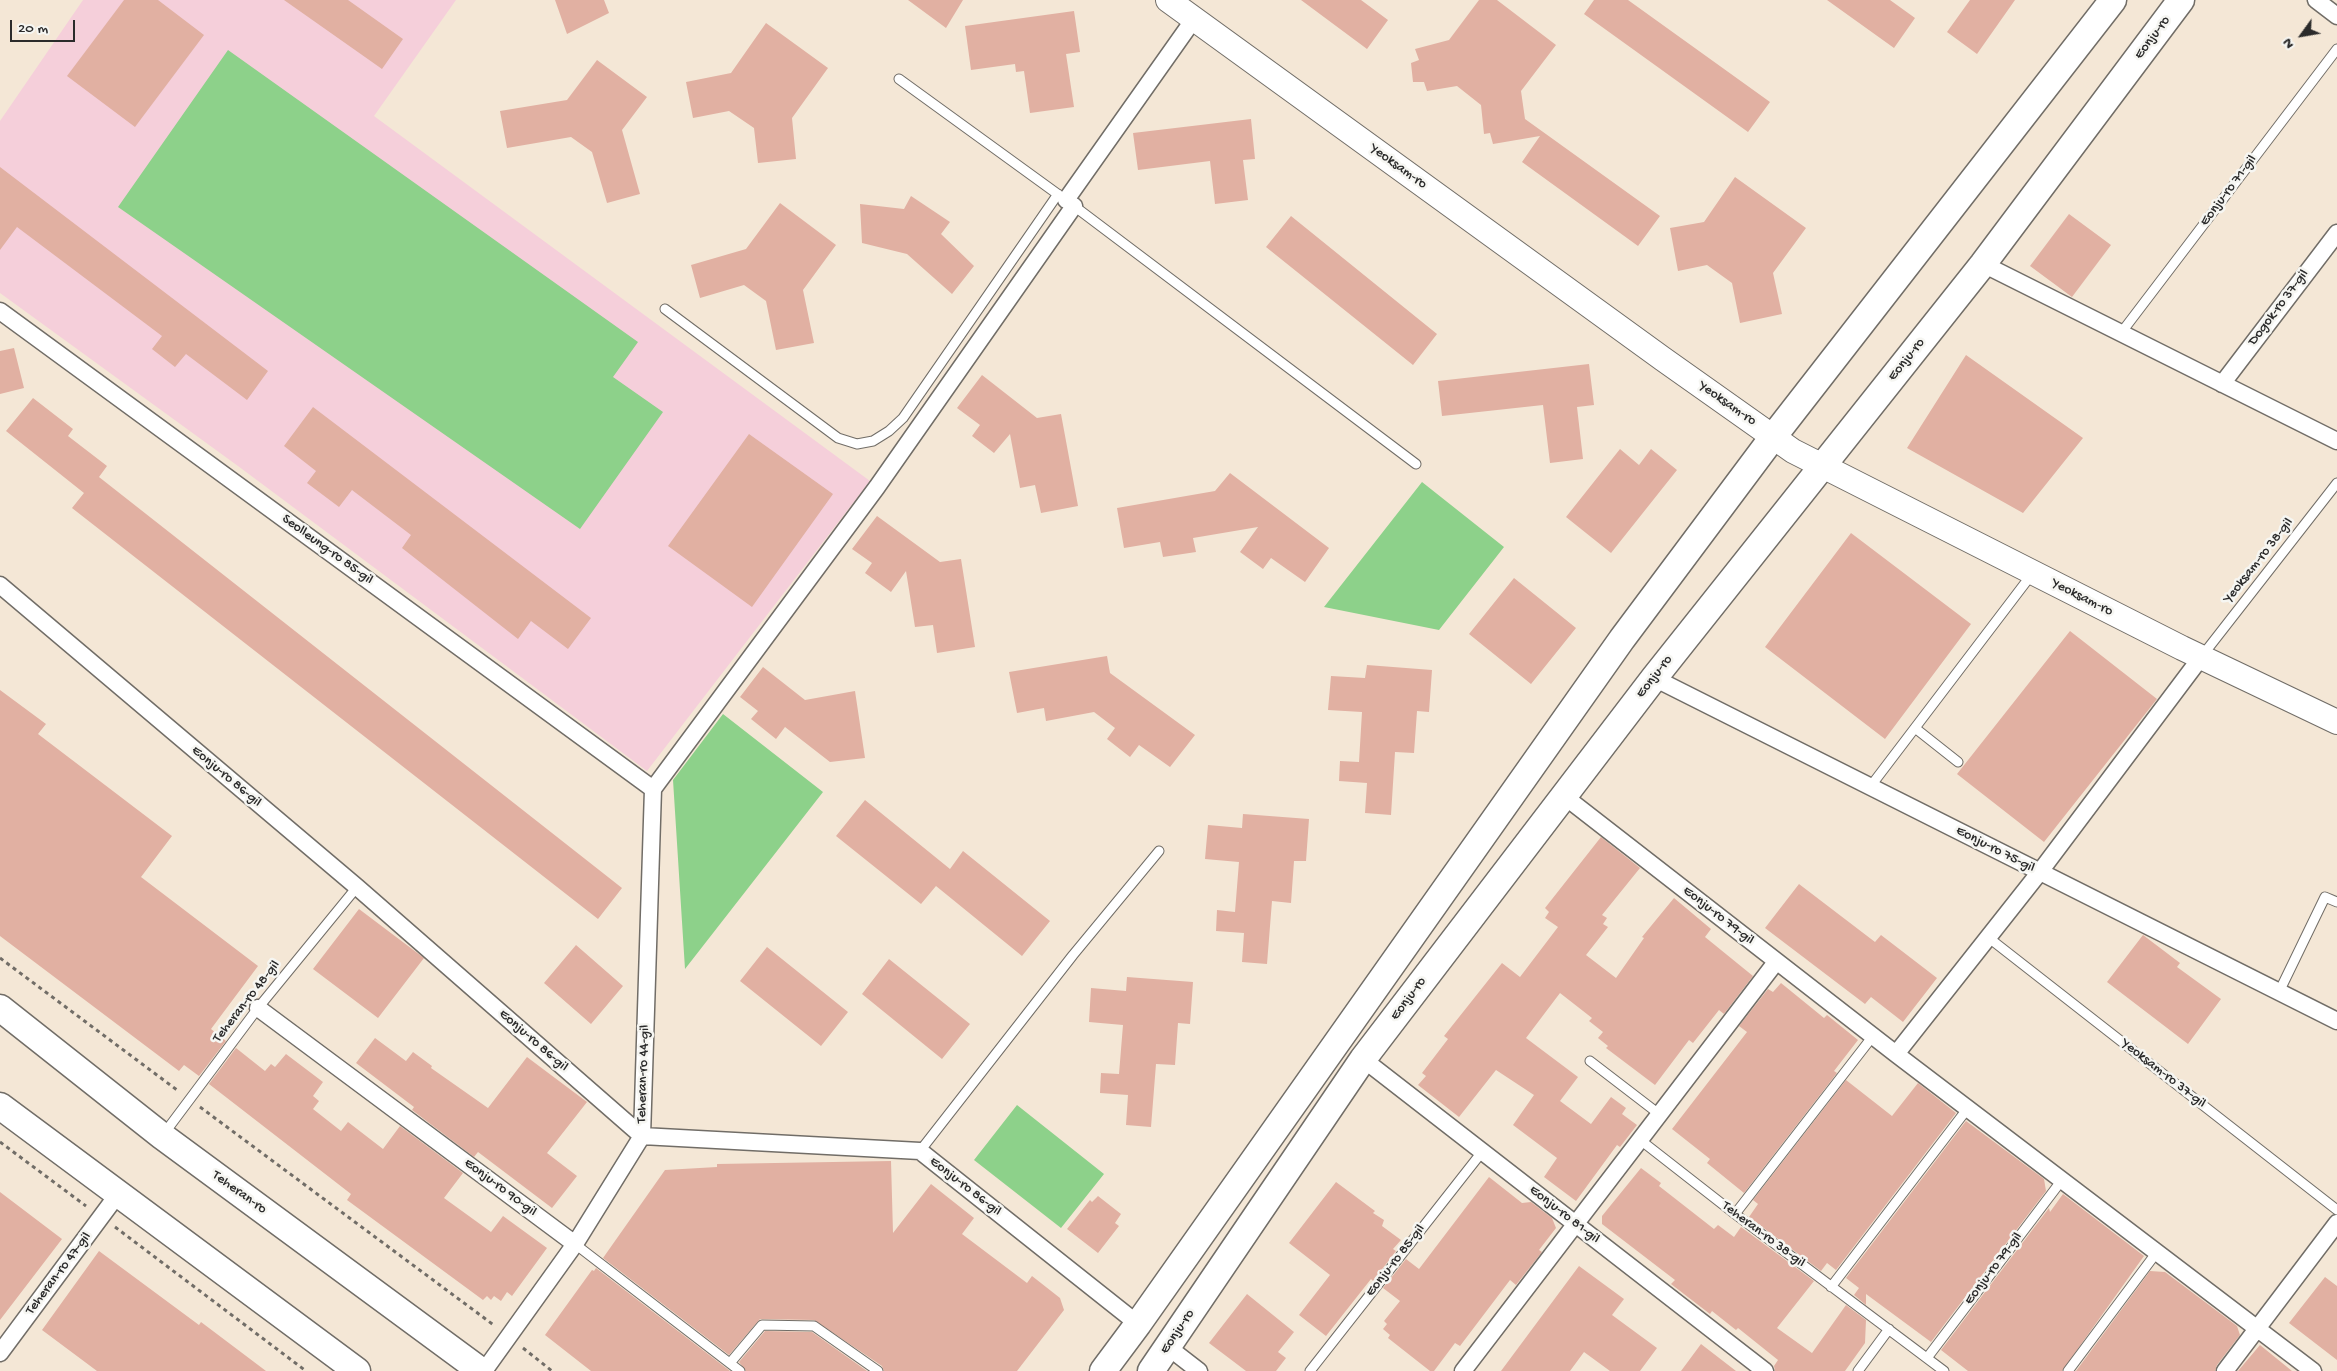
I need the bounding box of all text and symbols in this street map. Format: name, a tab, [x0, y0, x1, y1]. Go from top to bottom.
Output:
scale bar	[12, 10, 78, 42]
north arrow	[2277, 10, 2327, 60]
street label: Eonju-ro	[2131, 13, 2175, 63]
text: 20 m	[18, 20, 48, 38]
text: N	[2279, 35, 2298, 52]
street label: Yeoksam-ro	[1366, 141, 1430, 193]
street label: Eonju-ro 71-gil	[2197, 152, 2261, 230]
street label: Dogok-ro 37-gil	[2245, 267, 2313, 349]
street label: Eonju-ro	[1885, 335, 1929, 385]
street label: Yeoksam-ro	[1695, 378, 1759, 430]
street label: Seolleung-ro 85-gil	[278, 511, 376, 589]
street label: Yeoksam-ro 38-gil	[2221, 515, 2297, 607]
street label: Yeoksam-ro	[2048, 575, 2116, 621]
street label: Eonju-ro	[1633, 652, 1677, 702]
street label: Eonju-ro 86-gil	[187, 743, 265, 811]
street label: Eonju-ro 75-gil	[1953, 823, 2037, 877]
street label: Eonju-ro 79-gil	[1679, 883, 1757, 949]
street label: Teheran-ro 48-gil	[210, 958, 284, 1046]
street label: Eonju-ro	[1387, 974, 1431, 1024]
street label: Eonju-ro 86-gil	[495, 1006, 571, 1076]
street label: Teheran-ro 44-gil	[634, 1025, 654, 1123]
street label: Yeoksam-ro 37-gil	[2117, 1036, 2209, 1112]
street label: Eonju-ro 86-gil	[926, 1154, 1004, 1220]
street label: Eonju-ro 90-gil	[460, 1155, 540, 1221]
street label: Teheran-ro	[208, 1168, 270, 1218]
street label: Eonju-ro 81-gil	[1525, 1182, 1603, 1248]
street label: Teheran-ro 38-gil	[1718, 1198, 1808, 1272]
street label: Eonju-ro 85-gil	[1363, 1222, 1429, 1300]
street label: Teheran-ro 47-gil	[22, 1229, 96, 1319]
street label: Eonju-ro 79-gil	[1961, 1230, 2027, 1308]
street label: Eonju-ro	[1157, 1307, 1199, 1357]

